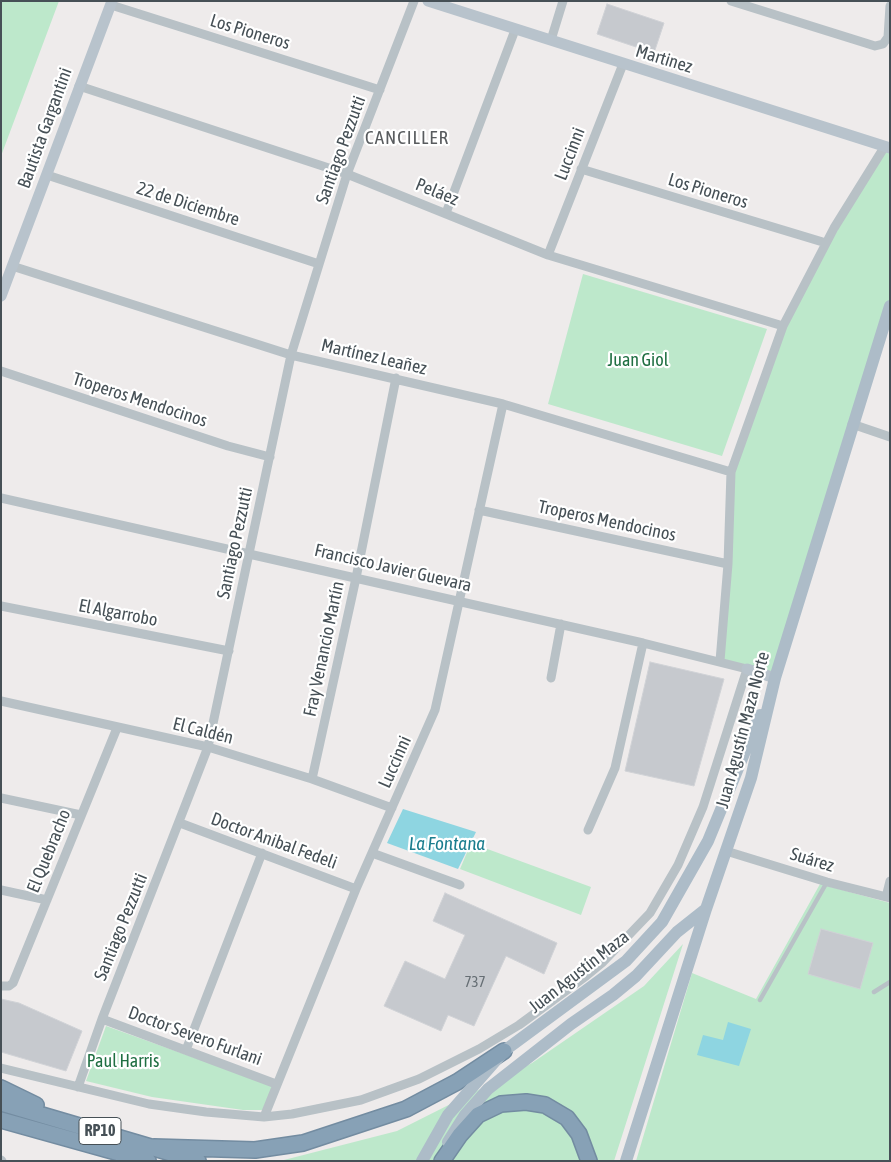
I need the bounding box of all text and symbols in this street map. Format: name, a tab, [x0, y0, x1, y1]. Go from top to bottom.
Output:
street label: Los Pioneros	[207, 10, 293, 54]
street label: Martinez	[633, 40, 695, 78]
street label: Bautista Gargantini	[13, 65, 77, 191]
street label: Santiago Pezzutti	[311, 93, 371, 207]
street label: Luccinni	[550, 125, 590, 183]
district label: CANCILLER	[364, 127, 450, 149]
street label: Los Pioneros	[665, 169, 751, 213]
street label: Peláez	[412, 174, 462, 210]
street label: 22 de Diciembre	[134, 177, 242, 231]
street label: Martínez Leañez	[319, 334, 429, 380]
park label: Juan Giol	[608, 349, 668, 371]
street label: Troperos Mendocinos	[70, 368, 210, 432]
street label: Santiago Pezzutti	[213, 485, 257, 601]
street label: Troperos Mendocinos	[536, 496, 678, 546]
street label: Francisco Javier Guevara	[312, 539, 474, 597]
street label: Fray Venancio Martín	[299, 579, 349, 719]
street label: El Algarrobo	[77, 595, 159, 631]
street label: Juan Agustín Maza Norte	[712, 649, 774, 811]
street label: El Caldén	[171, 713, 235, 749]
street label: Luccinni	[374, 733, 416, 791]
street label: El Quebracho	[23, 806, 75, 896]
street label: Doctor Anibal Fedeli	[208, 808, 340, 874]
water label: La Fontana	[409, 833, 485, 855]
street label: Suárez	[788, 843, 836, 877]
street label: Santiago Pezzutti	[90, 870, 152, 984]
street label: Juan Agustín Maza	[525, 926, 633, 1018]
house number: 737	[464, 973, 486, 991]
street label: Doctor Severo Furlani	[125, 1002, 265, 1070]
park label: Paul Harris	[87, 1050, 159, 1072]
road number: RP10	[79, 1118, 121, 1144]

